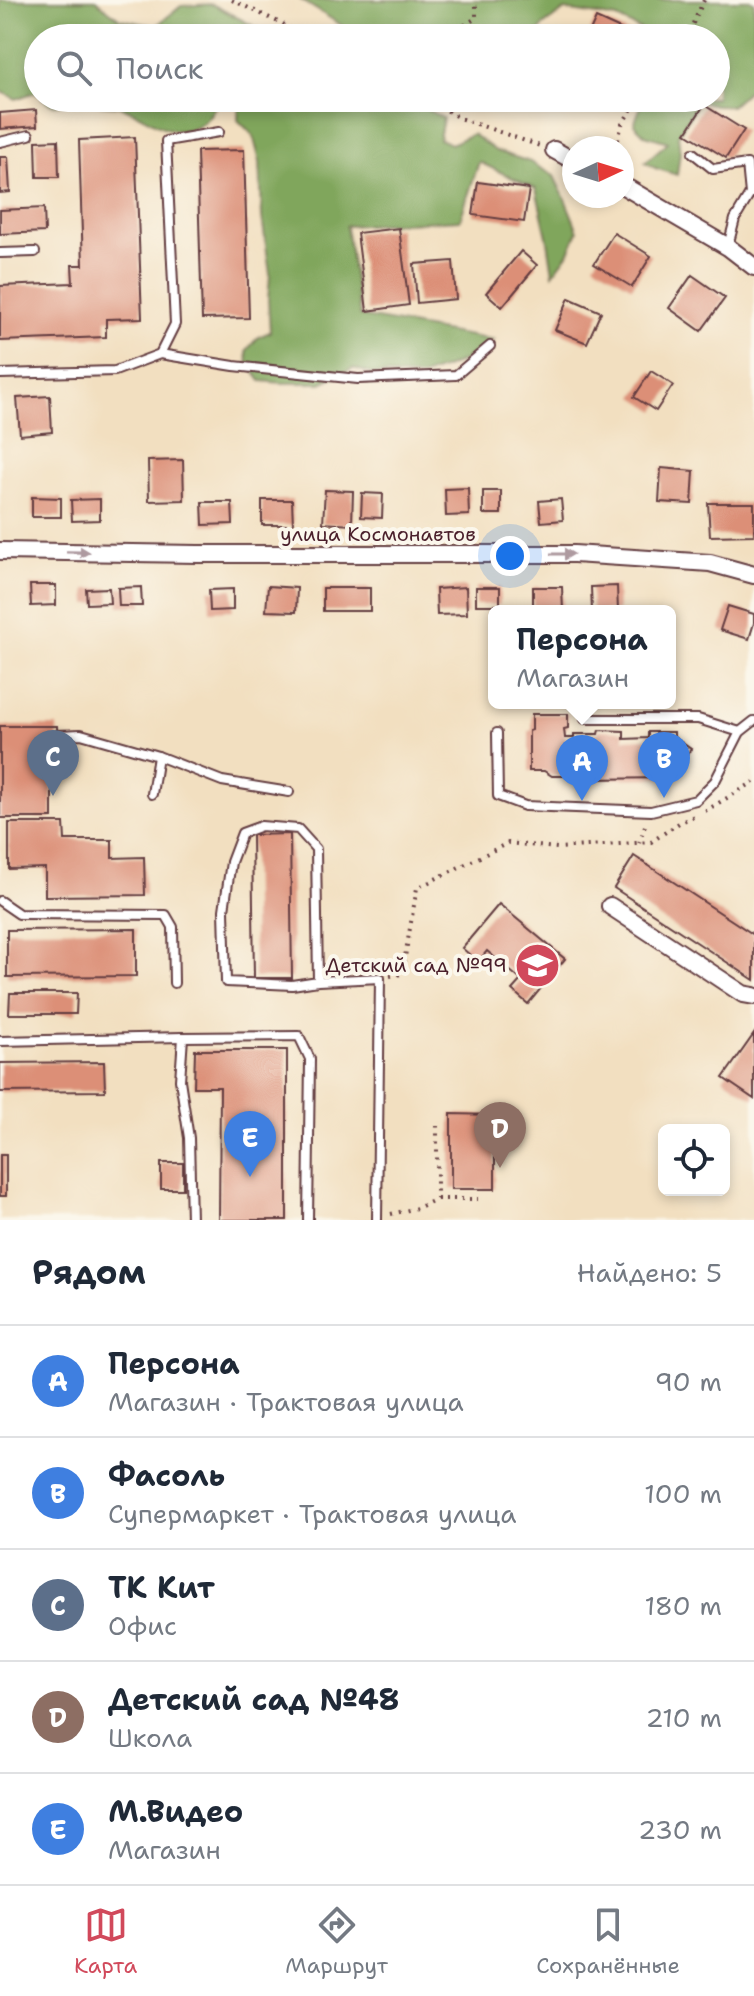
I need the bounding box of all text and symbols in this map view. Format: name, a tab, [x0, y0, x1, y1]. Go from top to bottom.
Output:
search box	[24, 24, 730, 112]
icon: search	[52, 46, 96, 90]
text: Поиск	[116, 48, 204, 89]
north arrow	[562, 136, 634, 208]
street label: улица Космонавтов	[280, 521, 476, 547]
your location	[490, 536, 530, 576]
one-way arrow	[66, 546, 91, 559]
one-way arrow	[550, 548, 575, 560]
popup	[488, 605, 676, 709]
text: Персона	[516, 619, 648, 660]
text: Магазин	[516, 660, 629, 695]
pin: C	[27, 730, 79, 796]
pin: B	[638, 732, 690, 798]
pin: A	[556, 735, 608, 801]
school or university icon: Детский сад №99	[514, 941, 562, 989]
place label: Детский сад №99	[326, 952, 507, 978]
pin: D	[474, 1102, 526, 1168]
pin: E	[224, 1111, 276, 1177]
map controls	[658, 1124, 730, 1196]
button: locate	[658, 1124, 730, 1196]
text: Рядом	[32, 1249, 146, 1295]
text: Найдено: 5	[577, 1255, 722, 1290]
text: Персона	[108, 1343, 240, 1384]
text: A	[48, 1364, 68, 1399]
text: 90 m	[655, 1364, 722, 1399]
text: Магазин · Трактовая улица	[108, 1384, 464, 1419]
text: Фасоль	[108, 1455, 225, 1496]
text: B	[50, 1476, 66, 1511]
text: 100 m	[644, 1476, 722, 1511]
text: Супермаркет · Трактовая улица	[108, 1496, 516, 1531]
text: ТК Кит	[108, 1567, 215, 1608]
text: C	[50, 1588, 66, 1623]
text: 180 m	[644, 1588, 722, 1623]
text: Офис	[108, 1608, 177, 1643]
text: Детский сад №48	[108, 1679, 399, 1720]
text: D	[49, 1700, 67, 1735]
text: 210 m	[645, 1700, 722, 1735]
text: Школа	[108, 1720, 192, 1755]
text: М.Видео	[108, 1791, 243, 1832]
text: E	[49, 1812, 67, 1847]
text: 230 m	[638, 1812, 722, 1847]
text: Магазин	[108, 1832, 221, 1867]
tab: Карта	[74, 1903, 137, 1980]
tab: Маршрут	[285, 1903, 388, 1980]
tab: Сохранённые	[536, 1903, 680, 1980]

